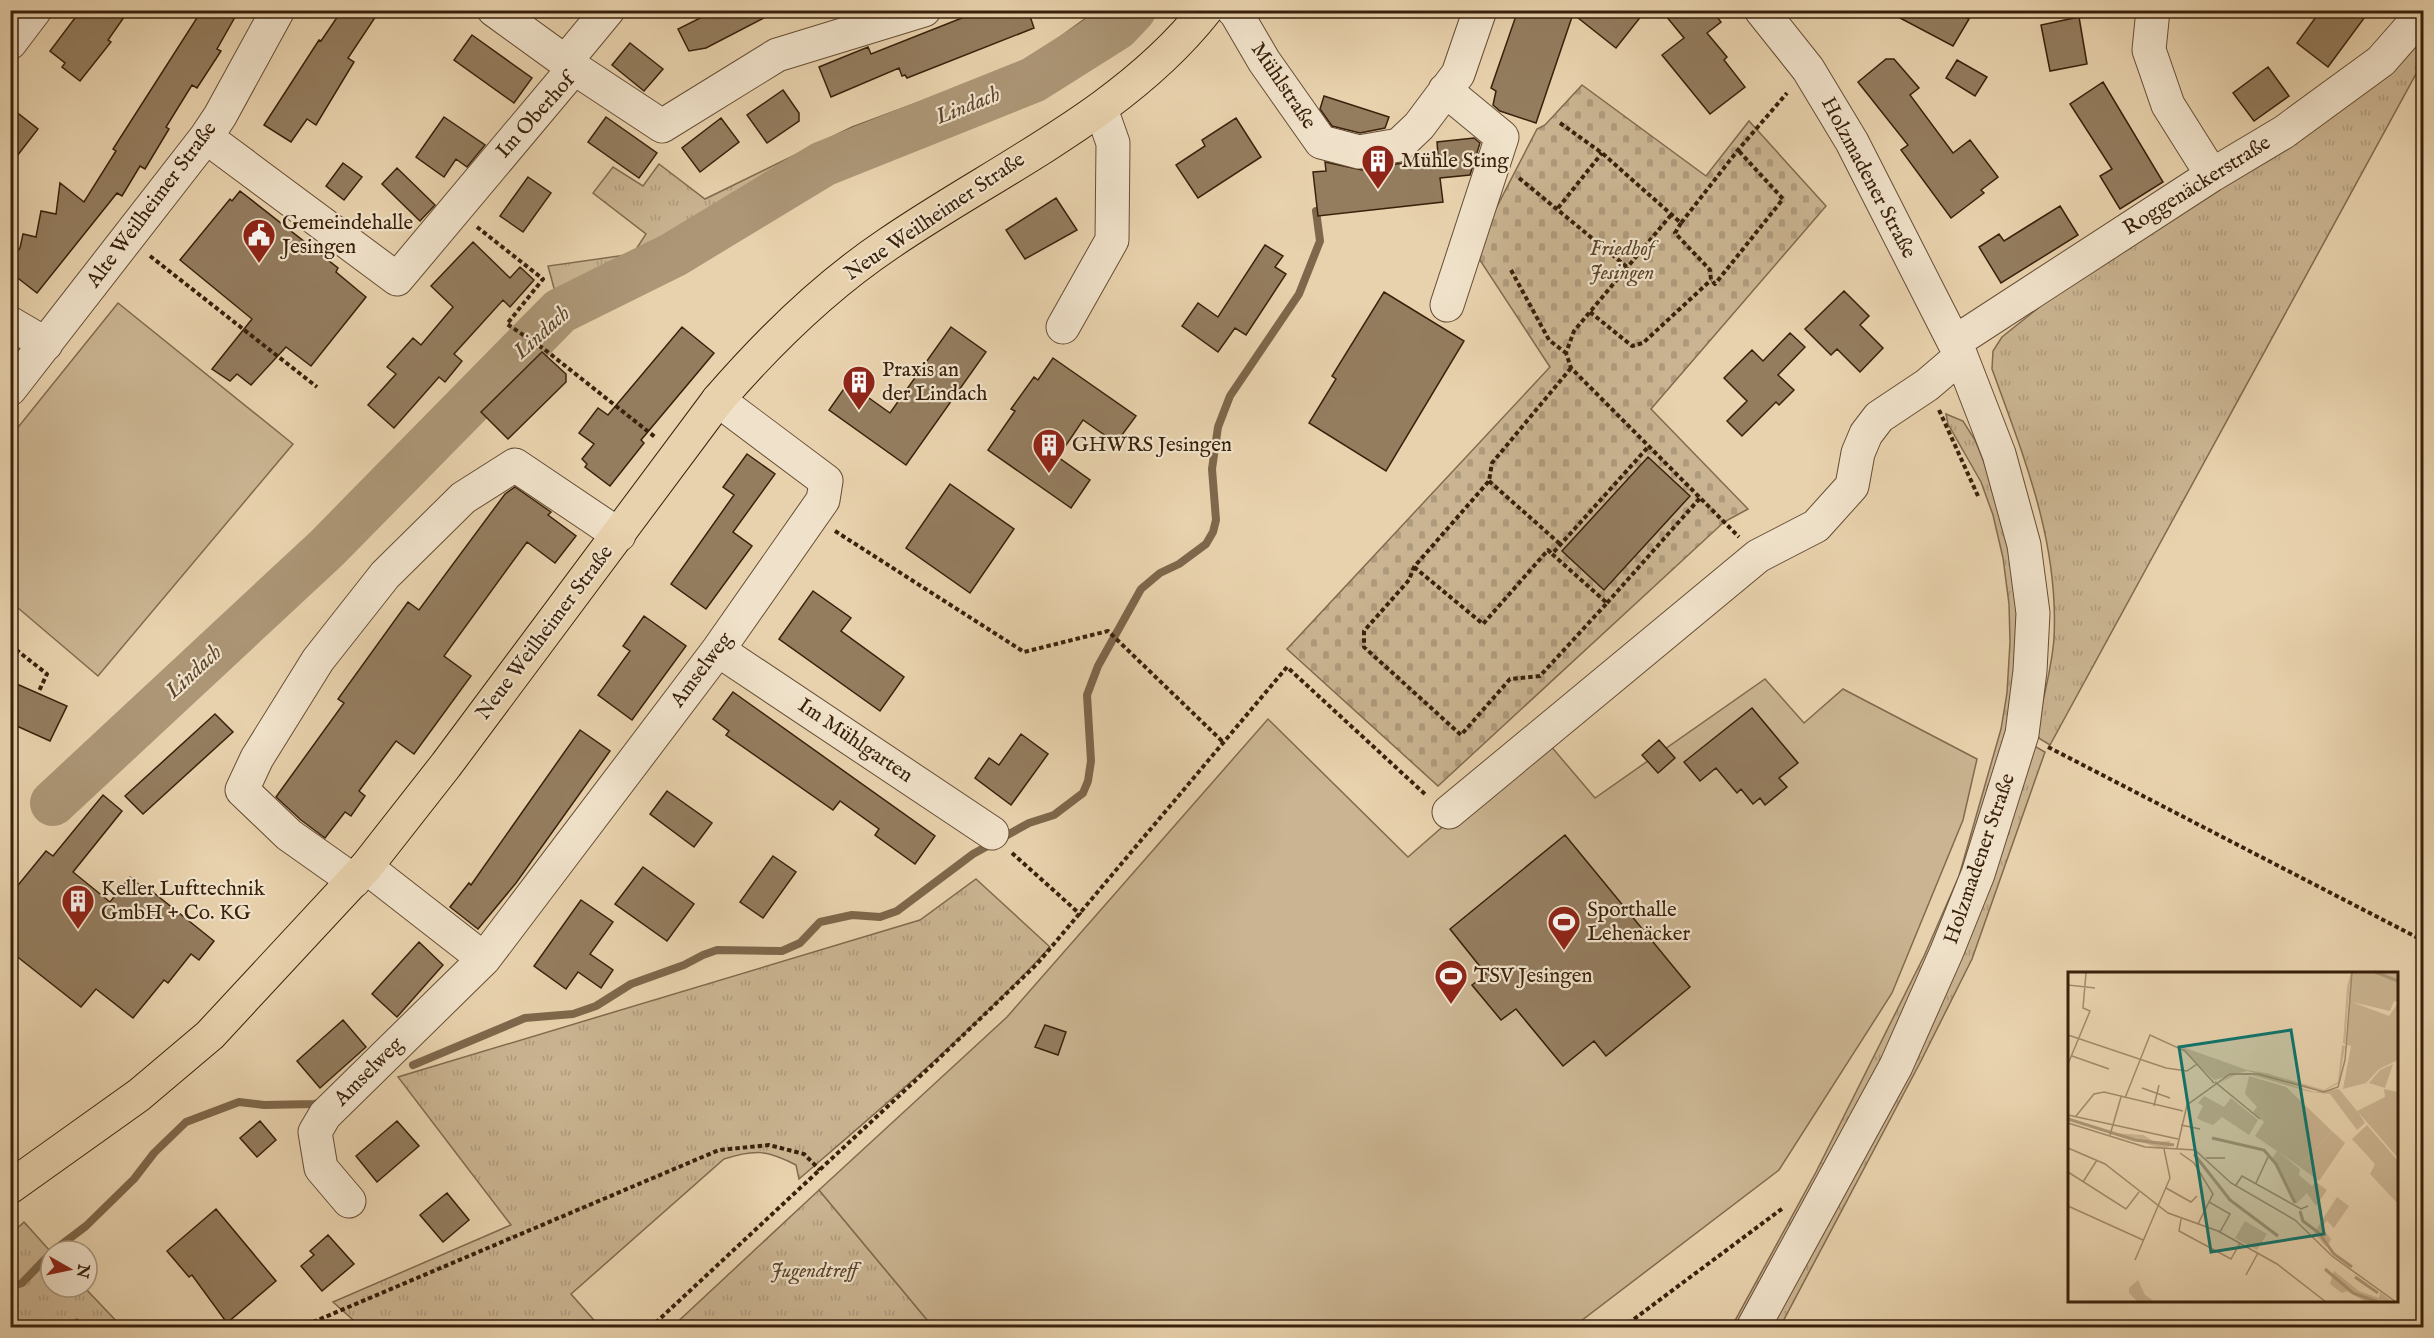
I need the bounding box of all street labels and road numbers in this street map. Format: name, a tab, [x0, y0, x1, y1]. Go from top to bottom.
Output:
street label: Mühlstraße	[1244, 37, 1322, 135]
street label: Im Oberhof	[491, 65, 584, 164]
street label: Holzmadener Straße	[1814, 93, 1922, 264]
street label: Alte Weilheimer Straße	[80, 116, 223, 294]
street label: Roggenäckerstraße	[2118, 130, 2276, 242]
street label: Neue Weilheimer Straße	[840, 146, 1031, 287]
street label: Neue Weilheimer Straße	[470, 540, 620, 726]
street label: Amselweg	[664, 626, 739, 714]
street label: Im Mühlgarten	[792, 693, 918, 789]
street label: Holzmadener Straße	[1938, 770, 2022, 948]
street label: Amselweg	[328, 1031, 410, 1113]

